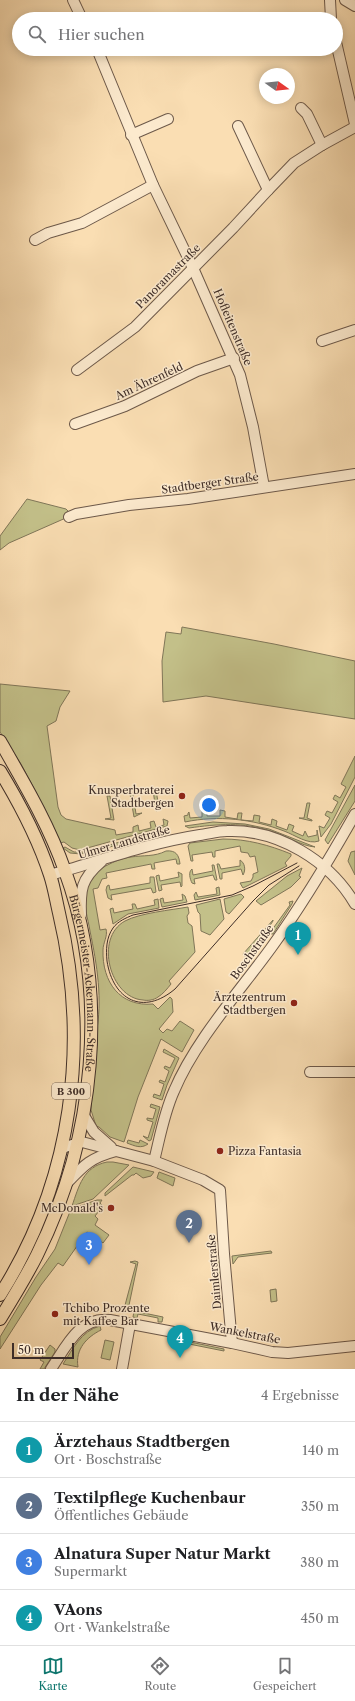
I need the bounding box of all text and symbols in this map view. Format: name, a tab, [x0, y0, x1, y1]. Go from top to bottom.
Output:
search box	[12, 12, 343, 56]
icon: search	[26, 23, 48, 45]
text: Hier suchen	[58, 25, 145, 44]
north arrow	[259, 68, 295, 104]
street label: Panoramastraße	[133, 241, 203, 311]
street label: Hofleitenstraße	[211, 287, 255, 367]
street label: Am Ährenfeld	[112, 359, 185, 403]
street label: Stadtberger Straße	[160, 469, 260, 497]
place label: Knusperbraterei Stadtbergen	[88, 783, 175, 810]
marker: Knusperbraterei Stadtbergen	[177, 791, 187, 801]
your location	[199, 795, 219, 815]
street label: Ulmer Landstraße	[76, 822, 172, 862]
street label: Bürgermeister-Ackermann-Straße	[66, 893, 98, 1073]
street label: Boschstraße	[227, 922, 277, 982]
pin: 1	[285, 922, 311, 955]
place label: Ärztezentrum Stadtbergen	[212, 990, 287, 1017]
marker: Ärztezentrum Stadtbergen	[289, 998, 299, 1008]
road number: B 300	[52, 1083, 90, 1099]
place label: Pizza Fantasia	[228, 1144, 302, 1158]
marker: Pizza Fantasia	[215, 1146, 225, 1156]
place label: McDonald's	[41, 1201, 103, 1215]
marker: McDonald's	[106, 1203, 116, 1213]
pin: 2	[176, 1210, 202, 1243]
pin: 3	[76, 1232, 102, 1265]
street label: Daimlerstraße	[204, 1234, 224, 1310]
place label: Tchibo Prozente mit Kaffee Bar	[63, 1301, 150, 1328]
marker: Tchibo Prozente mit Kaffee Bar	[50, 1309, 60, 1319]
street label: Wankelstraße	[207, 1319, 282, 1347]
pin: 4	[167, 1325, 193, 1358]
scale bar	[12, 1341, 74, 1360]
text: 50 m	[18, 1343, 44, 1357]
text: In der Nähe	[16, 1385, 119, 1405]
text: 4 Ergebnisse	[261, 1387, 339, 1403]
text: Ärztehaus Stadtbergen	[54, 1432, 230, 1451]
text: 1	[26, 1442, 32, 1458]
text: 140 m	[302, 1442, 339, 1458]
text: Ort · Boschstraße	[54, 1451, 162, 1467]
text: Textilpflege Kuchenbaur	[54, 1488, 246, 1507]
text: 2	[25, 1498, 33, 1514]
text: 350 m	[301, 1498, 339, 1514]
text: Öffentliches Gebäude	[54, 1507, 188, 1523]
text: Alnatura Super Natur Markt	[54, 1544, 271, 1563]
text: 3	[25, 1554, 33, 1570]
text: 380 m	[300, 1554, 339, 1570]
text: Supermarkt	[54, 1563, 127, 1579]
text: VAons	[54, 1600, 103, 1619]
text: 4	[25, 1610, 33, 1626]
text: 450 m	[301, 1610, 339, 1626]
text: Ort · Wankelstraße	[54, 1619, 170, 1635]
tab: Karte	[38, 1655, 68, 1693]
tab: Route	[145, 1655, 176, 1693]
tab: Gespeichert	[253, 1655, 316, 1693]

